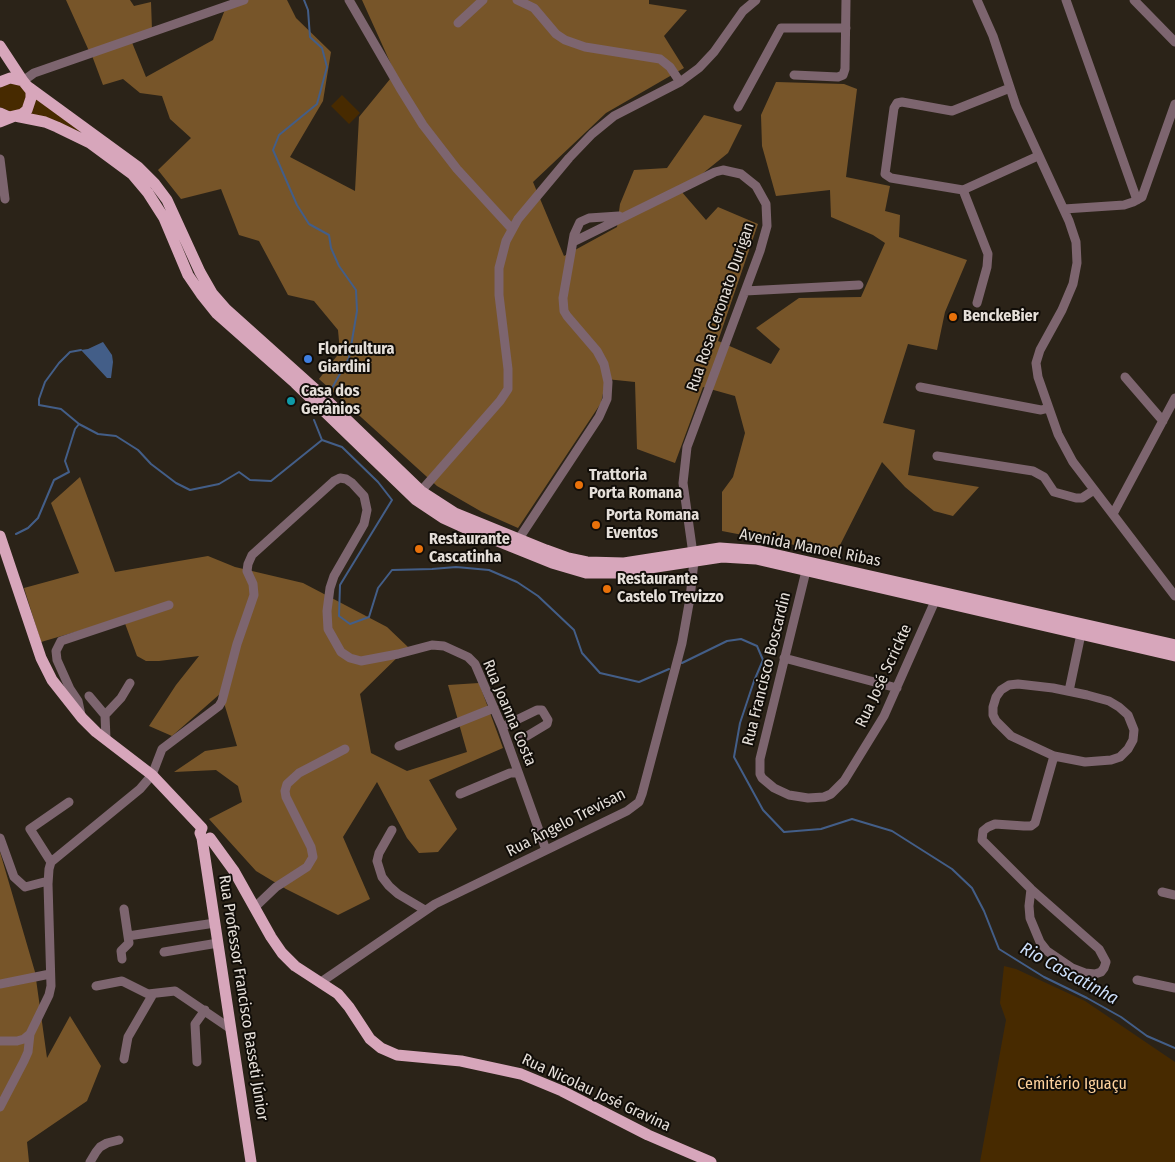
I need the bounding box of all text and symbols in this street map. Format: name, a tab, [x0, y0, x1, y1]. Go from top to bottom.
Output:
street label: Rua Rosa Ceronato Durigan	[683, 220, 759, 394]
place label: BenckeBier	[963, 307, 1039, 327]
marker: BenckeBier	[947, 311, 959, 323]
place label: Floricultura Giardini	[318, 340, 395, 378]
marker: Floricultura Giardini	[302, 353, 314, 365]
place label: Casa dos Gerânios	[301, 382, 360, 420]
marker: Casa dos Gerânios	[285, 395, 297, 407]
place label: Trattoria Porta Romana	[589, 466, 682, 504]
marker: Trattoria Porta Romana	[573, 479, 585, 491]
place label: Porta Romana Eventos	[606, 506, 699, 544]
marker: Porta Romana Eventos	[590, 519, 602, 531]
street label: Avenida Manoel Ribas	[738, 525, 882, 571]
place label: Restaurante Cascatinha	[429, 530, 510, 568]
marker: Restaurante Cascatinha	[413, 543, 425, 555]
place label: Restaurante Castelo Trevizzo	[617, 570, 724, 608]
marker: Restaurante Castelo Trevizzo	[601, 583, 613, 595]
street label: Rua Francisco Boscardin	[739, 590, 795, 748]
street label: Rua José Scrickte	[852, 621, 916, 731]
street label: Rua Joanna Costa	[478, 657, 540, 769]
street label: Rua Ângelo Trevisan	[503, 785, 629, 861]
street label: Rua Professor Francisco Basseti Júnior	[214, 874, 272, 1122]
water label: Rio Cascatinha	[1016, 938, 1122, 1010]
street label: Rua Nicolau José Gravina	[519, 1050, 673, 1136]
park label: Cemitério Iguaçu	[1017, 1075, 1127, 1095]

